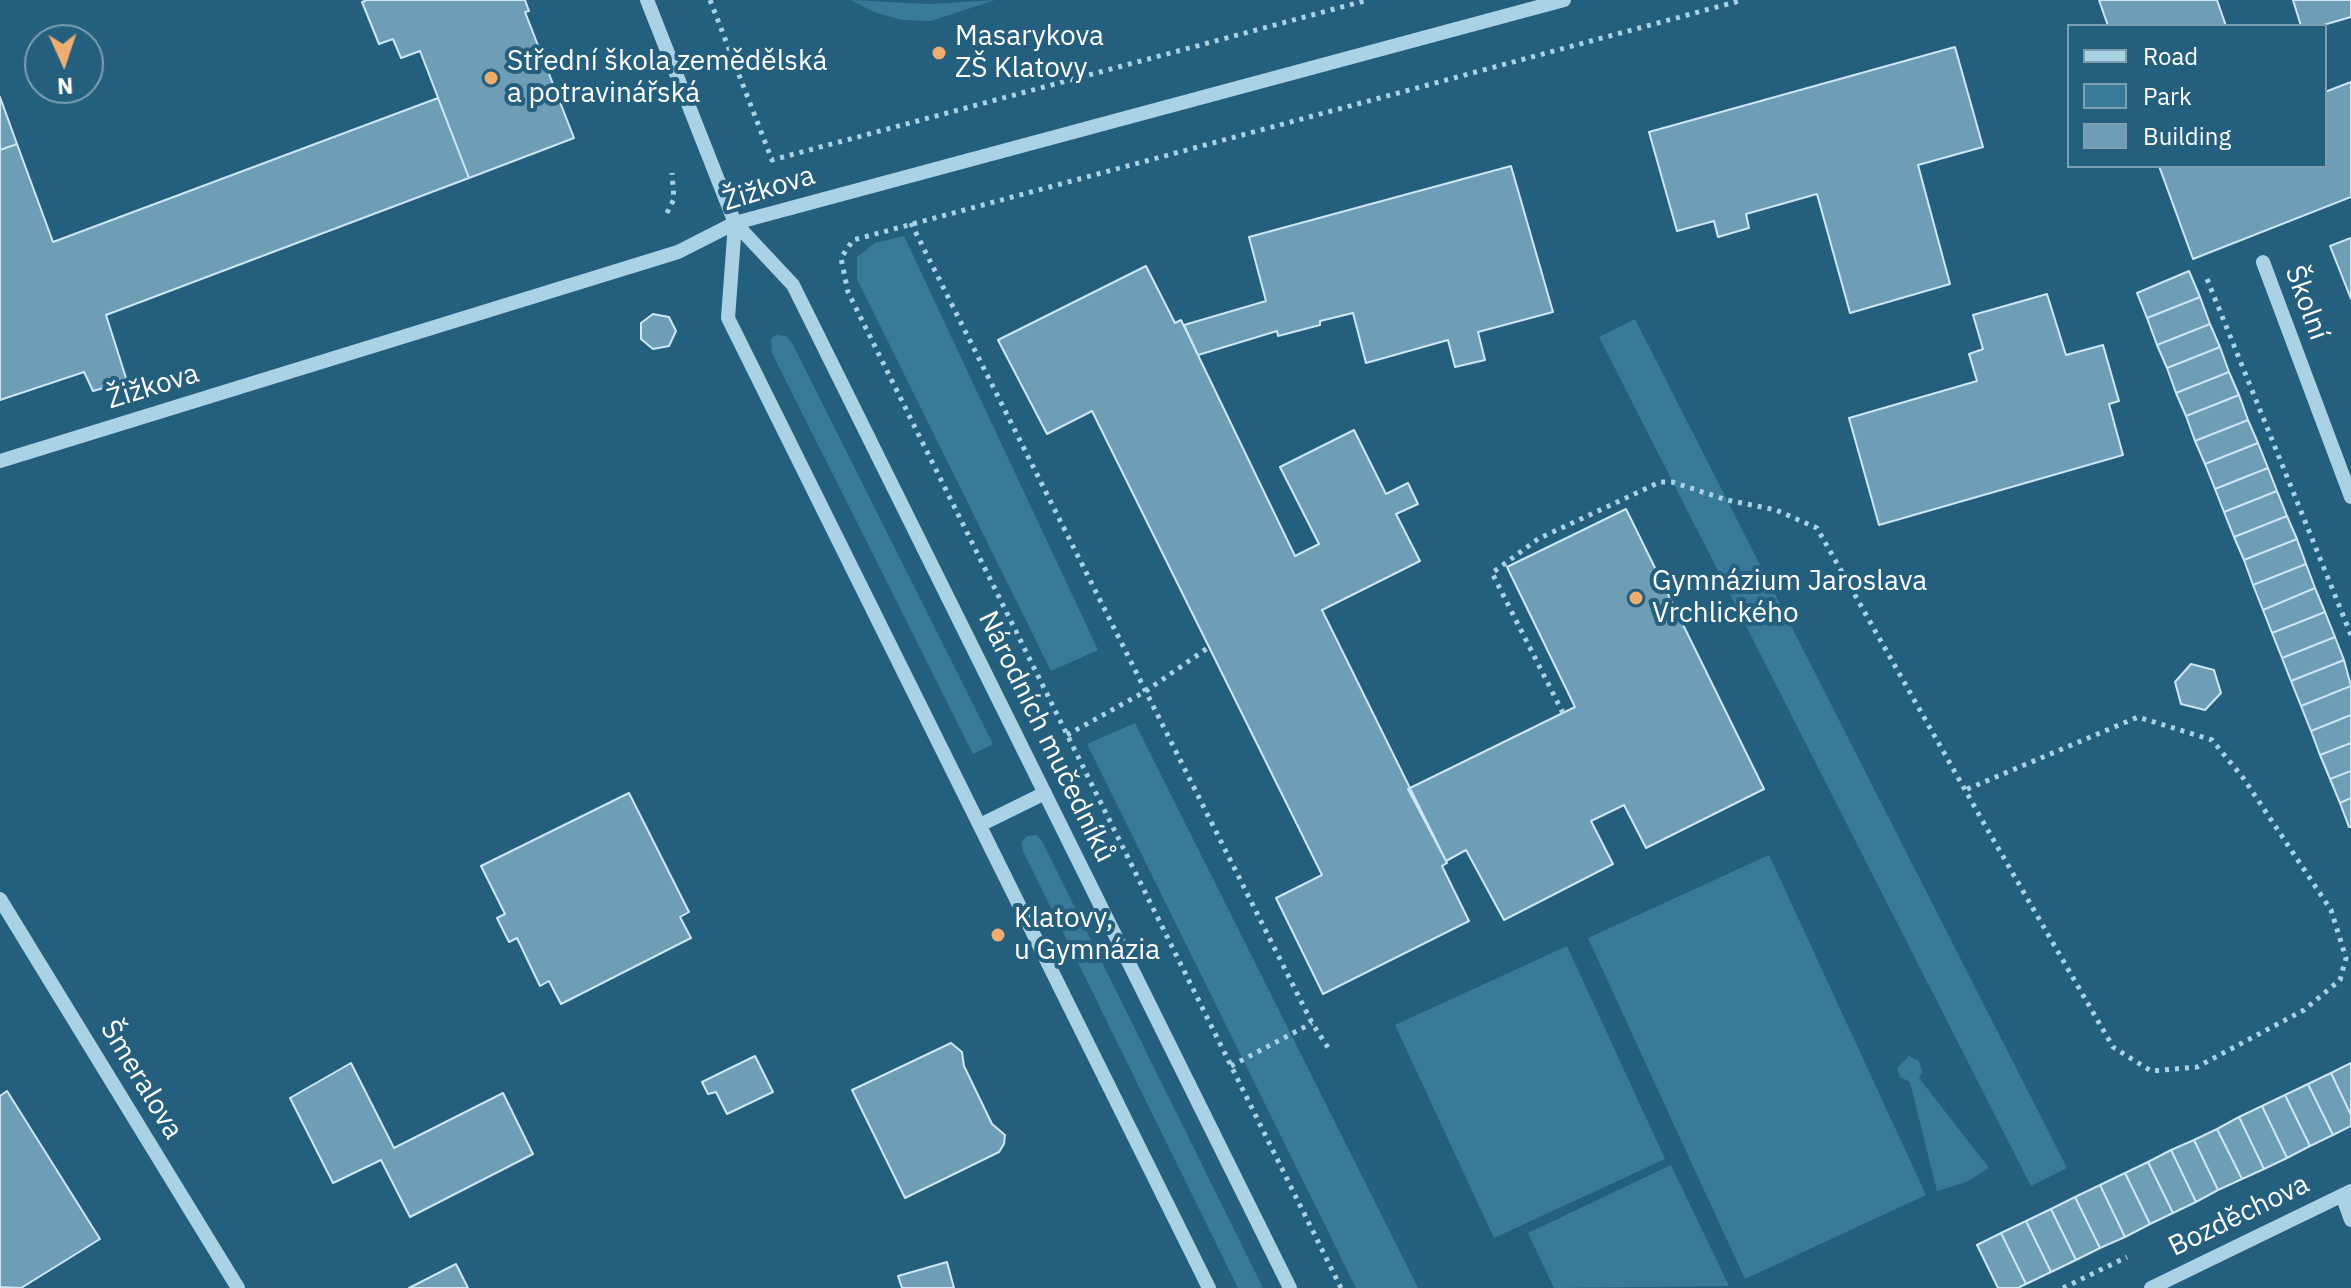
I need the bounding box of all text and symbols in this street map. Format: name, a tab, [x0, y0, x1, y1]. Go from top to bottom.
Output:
place label: Masarykova ZŠ Klatovy	[955, 20, 1104, 86]
north arrow	[24, 24, 104, 104]
legend	[2067, 24, 2327, 168]
text: Road	[2143, 40, 2198, 72]
marker: Masarykova ZŠ Klatovy	[930, 44, 948, 62]
place label: Střední škola zemědělská a potravinářská	[507, 45, 827, 111]
marker: Střední škola zemědělská a potravinářská	[482, 69, 500, 87]
text: N	[56, 72, 74, 101]
text: Park	[2143, 80, 2192, 112]
text: Building	[2143, 120, 2231, 152]
street label: Žižkova	[719, 159, 819, 219]
street label: Školní	[2277, 261, 2335, 345]
street label: Žižkova	[103, 357, 203, 417]
place label: Gymnázium Jaroslava Vrchlického	[1652, 565, 1927, 631]
marker: Gymnázium Jaroslava Vrchlického	[1627, 589, 1645, 607]
street label: Národních mučedníků	[971, 606, 1121, 868]
place label: Klatovy, u Gymnázia	[1014, 902, 1160, 968]
marker: Klatovy, u Gymnázia	[989, 926, 1007, 944]
street label: Šmeralova	[92, 1014, 190, 1146]
street label: Bozděchova	[2163, 1168, 2315, 1264]

